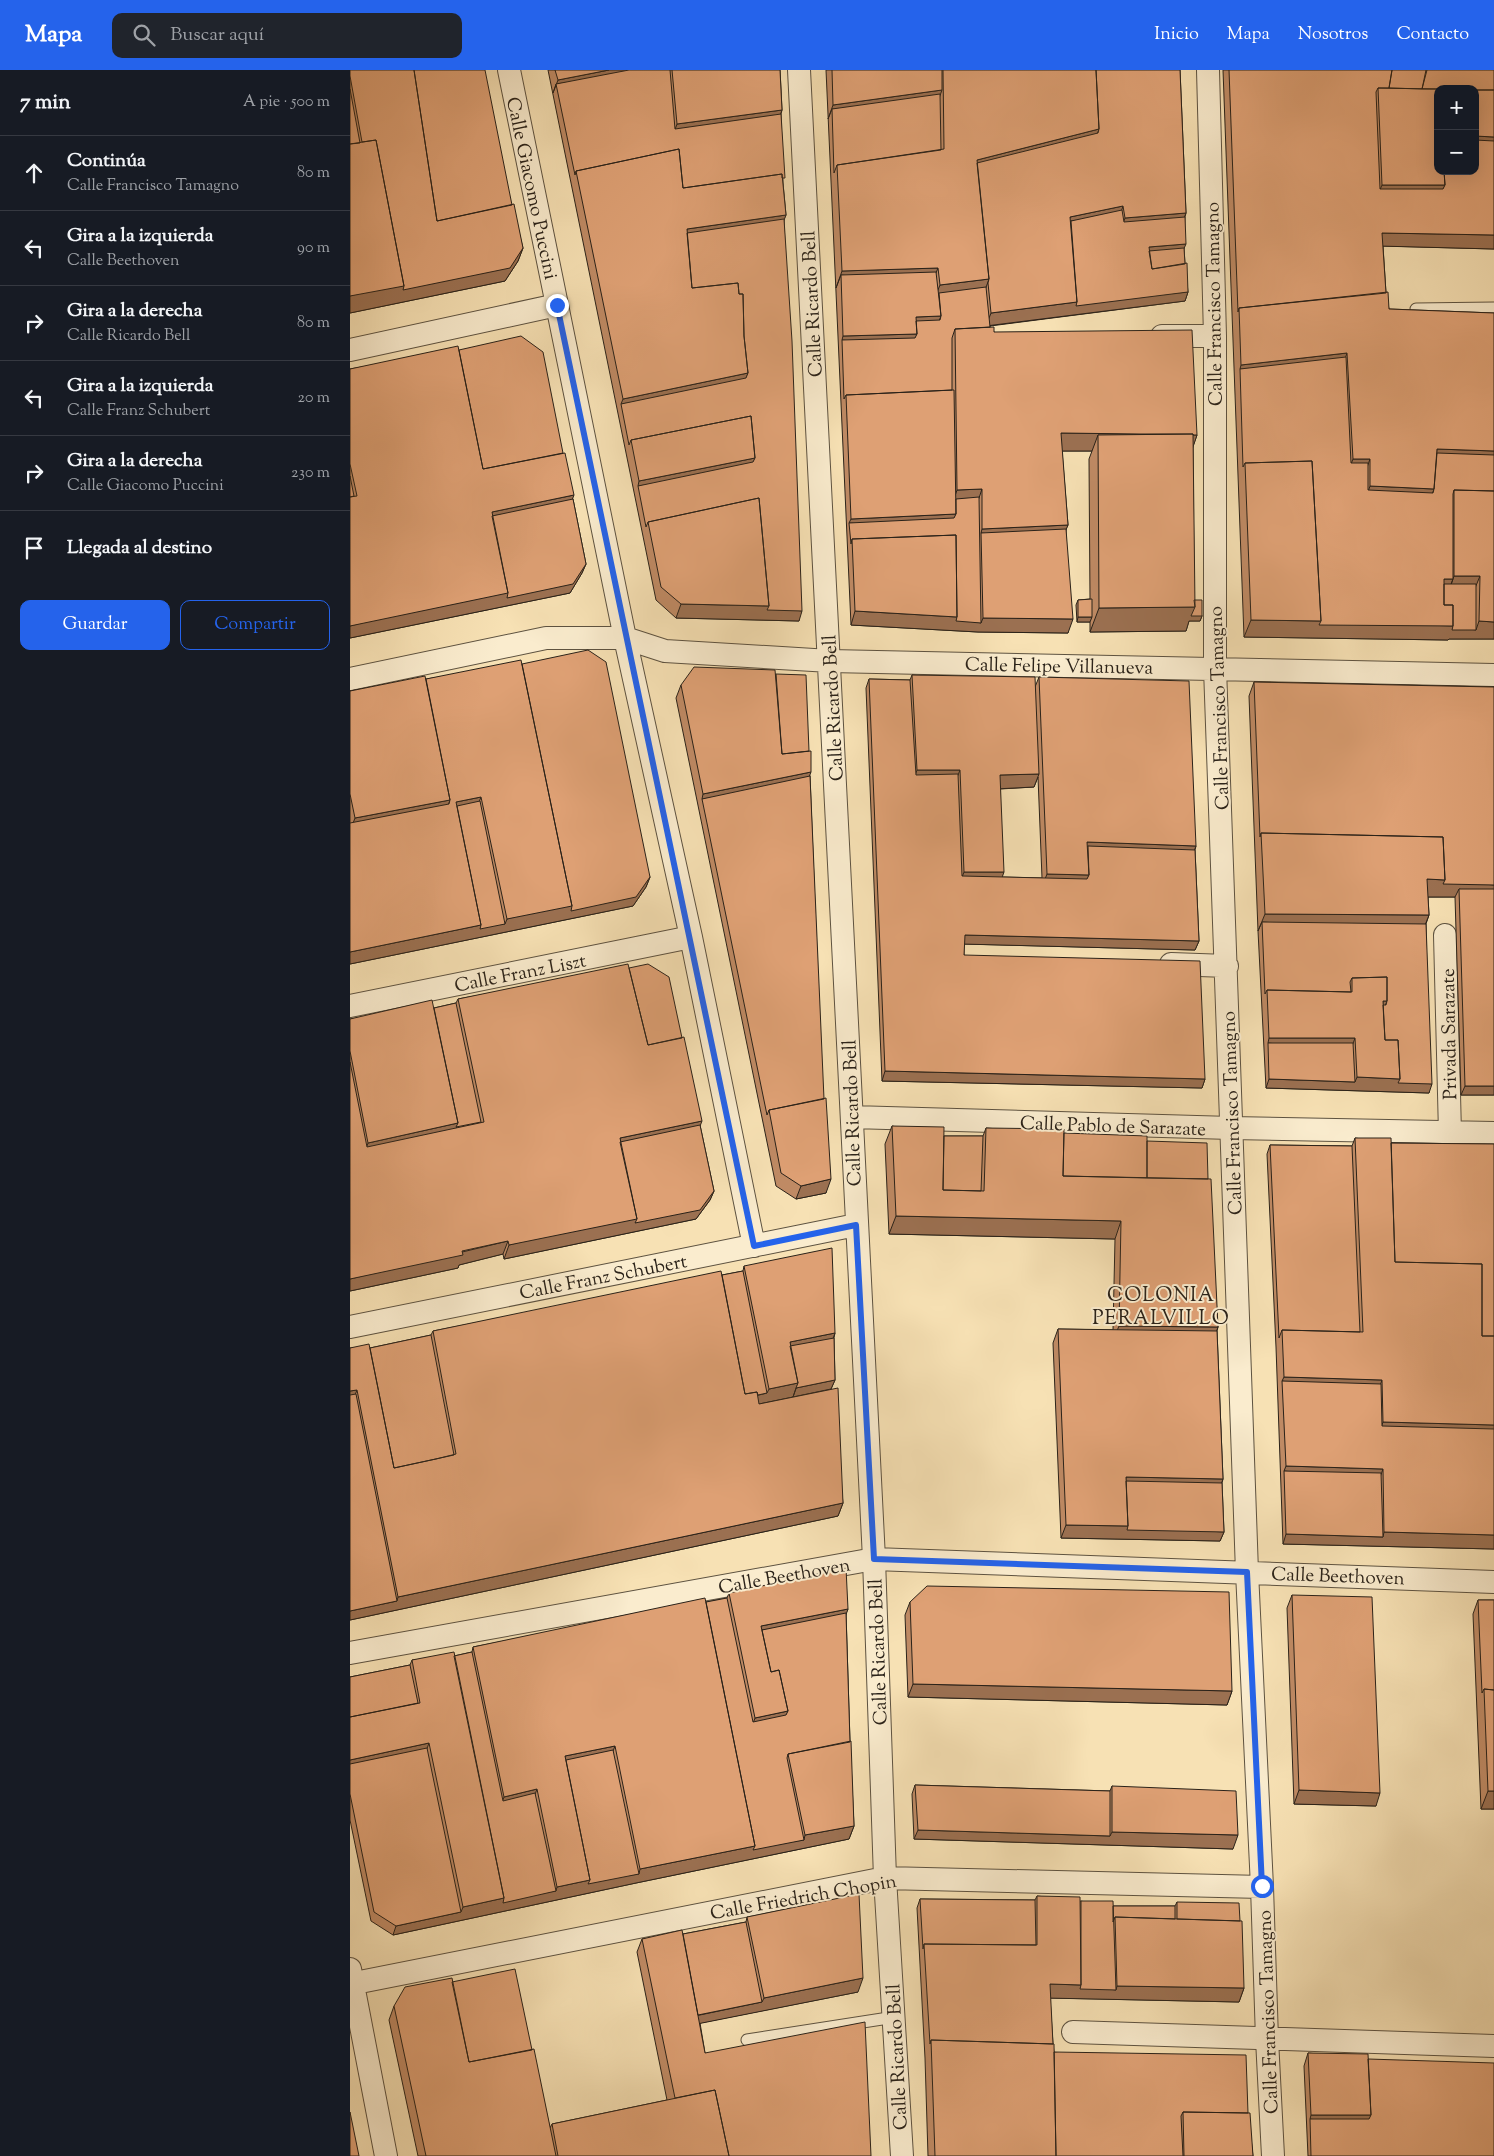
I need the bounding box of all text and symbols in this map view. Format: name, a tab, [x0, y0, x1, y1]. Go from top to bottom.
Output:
search box	[112, 13, 462, 58]
text: Mapa	[25, 18, 82, 52]
icon: search	[130, 21, 158, 49]
text: Buscar aquí	[170, 22, 264, 49]
text: Inicio	[1154, 22, 1199, 48]
text: Mapa	[1227, 22, 1270, 48]
text: Nosotros	[1298, 22, 1368, 48]
text: Contacto	[1396, 22, 1469, 48]
map controls	[1434, 85, 1479, 175]
button: +	[1434, 85, 1479, 130]
text: 7 min	[20, 88, 71, 118]
text: A pie · 500 m	[243, 91, 330, 114]
street label: Calle Giacomo Puccini	[498, 95, 563, 282]
button: −	[1434, 130, 1479, 175]
text: Continúa	[67, 148, 146, 175]
icon: ahead	[20, 159, 48, 187]
text: 80 m	[297, 162, 330, 185]
text: Calle Francisco Tamagno	[67, 175, 239, 198]
street label: Calle Francisco Tamagno	[1200, 202, 1231, 406]
text: Gira a la izquierda	[67, 223, 213, 250]
street label: Calle Ricardo Bell	[796, 230, 831, 378]
icon: left	[20, 234, 48, 262]
text: 90 m	[297, 237, 330, 260]
text: Calle Beethoven	[67, 250, 179, 273]
route end	[546, 294, 569, 317]
text: Gira a la derecha	[67, 298, 202, 325]
icon: right	[20, 309, 48, 337]
text: 80 m	[297, 312, 330, 335]
text: Calle Ricardo Bell	[67, 325, 190, 348]
text: Gira a la izquierda	[67, 373, 213, 400]
icon: left	[20, 384, 48, 412]
text: 20 m	[297, 387, 330, 410]
text: Calle Franz Schubert	[67, 400, 210, 423]
text: Gira a la derecha	[67, 448, 202, 475]
icon: right	[20, 459, 48, 487]
text: 230 m	[291, 462, 330, 485]
text: Calle Giacomo Puccini	[67, 475, 224, 498]
icon: arrive	[20, 534, 48, 562]
text: Llegada al destino	[67, 535, 212, 562]
button: Guardar	[20, 600, 170, 650]
button: Compartir	[180, 600, 330, 650]
street label: Calle Francisco Tamagno	[1203, 605, 1238, 810]
street label: Calle Ricardo Bell	[817, 634, 852, 782]
street label: Calle Felipe Villanueva	[965, 652, 1154, 683]
street label: Calle Franz Liszt	[452, 948, 589, 1000]
street label: Privada Sarazate	[1436, 968, 1465, 1100]
street label: Calle Francisco Tamagno	[1216, 1010, 1251, 1215]
street label: Calle Ricardo Bell	[837, 1039, 870, 1187]
street label: Calle Pablo de Sarazate	[1019, 1111, 1207, 1144]
street label: Calle Franz Schubert	[517, 1249, 690, 1308]
district label: COLONIA PERALVILLO	[1092, 1282, 1230, 1334]
street label: Calle Beethoven	[716, 1553, 853, 1602]
street label: Calle Beethoven	[1271, 1562, 1405, 1593]
street label: Calle Ricardo Bell	[863, 1578, 896, 1726]
street label: Calle Friedrich Chopin	[708, 1869, 899, 1928]
route start	[1251, 1875, 1274, 1898]
street label: Calle Francisco Tamagno	[1252, 1909, 1287, 2114]
street label: Calle Ricardo Bell	[881, 1983, 916, 2131]

